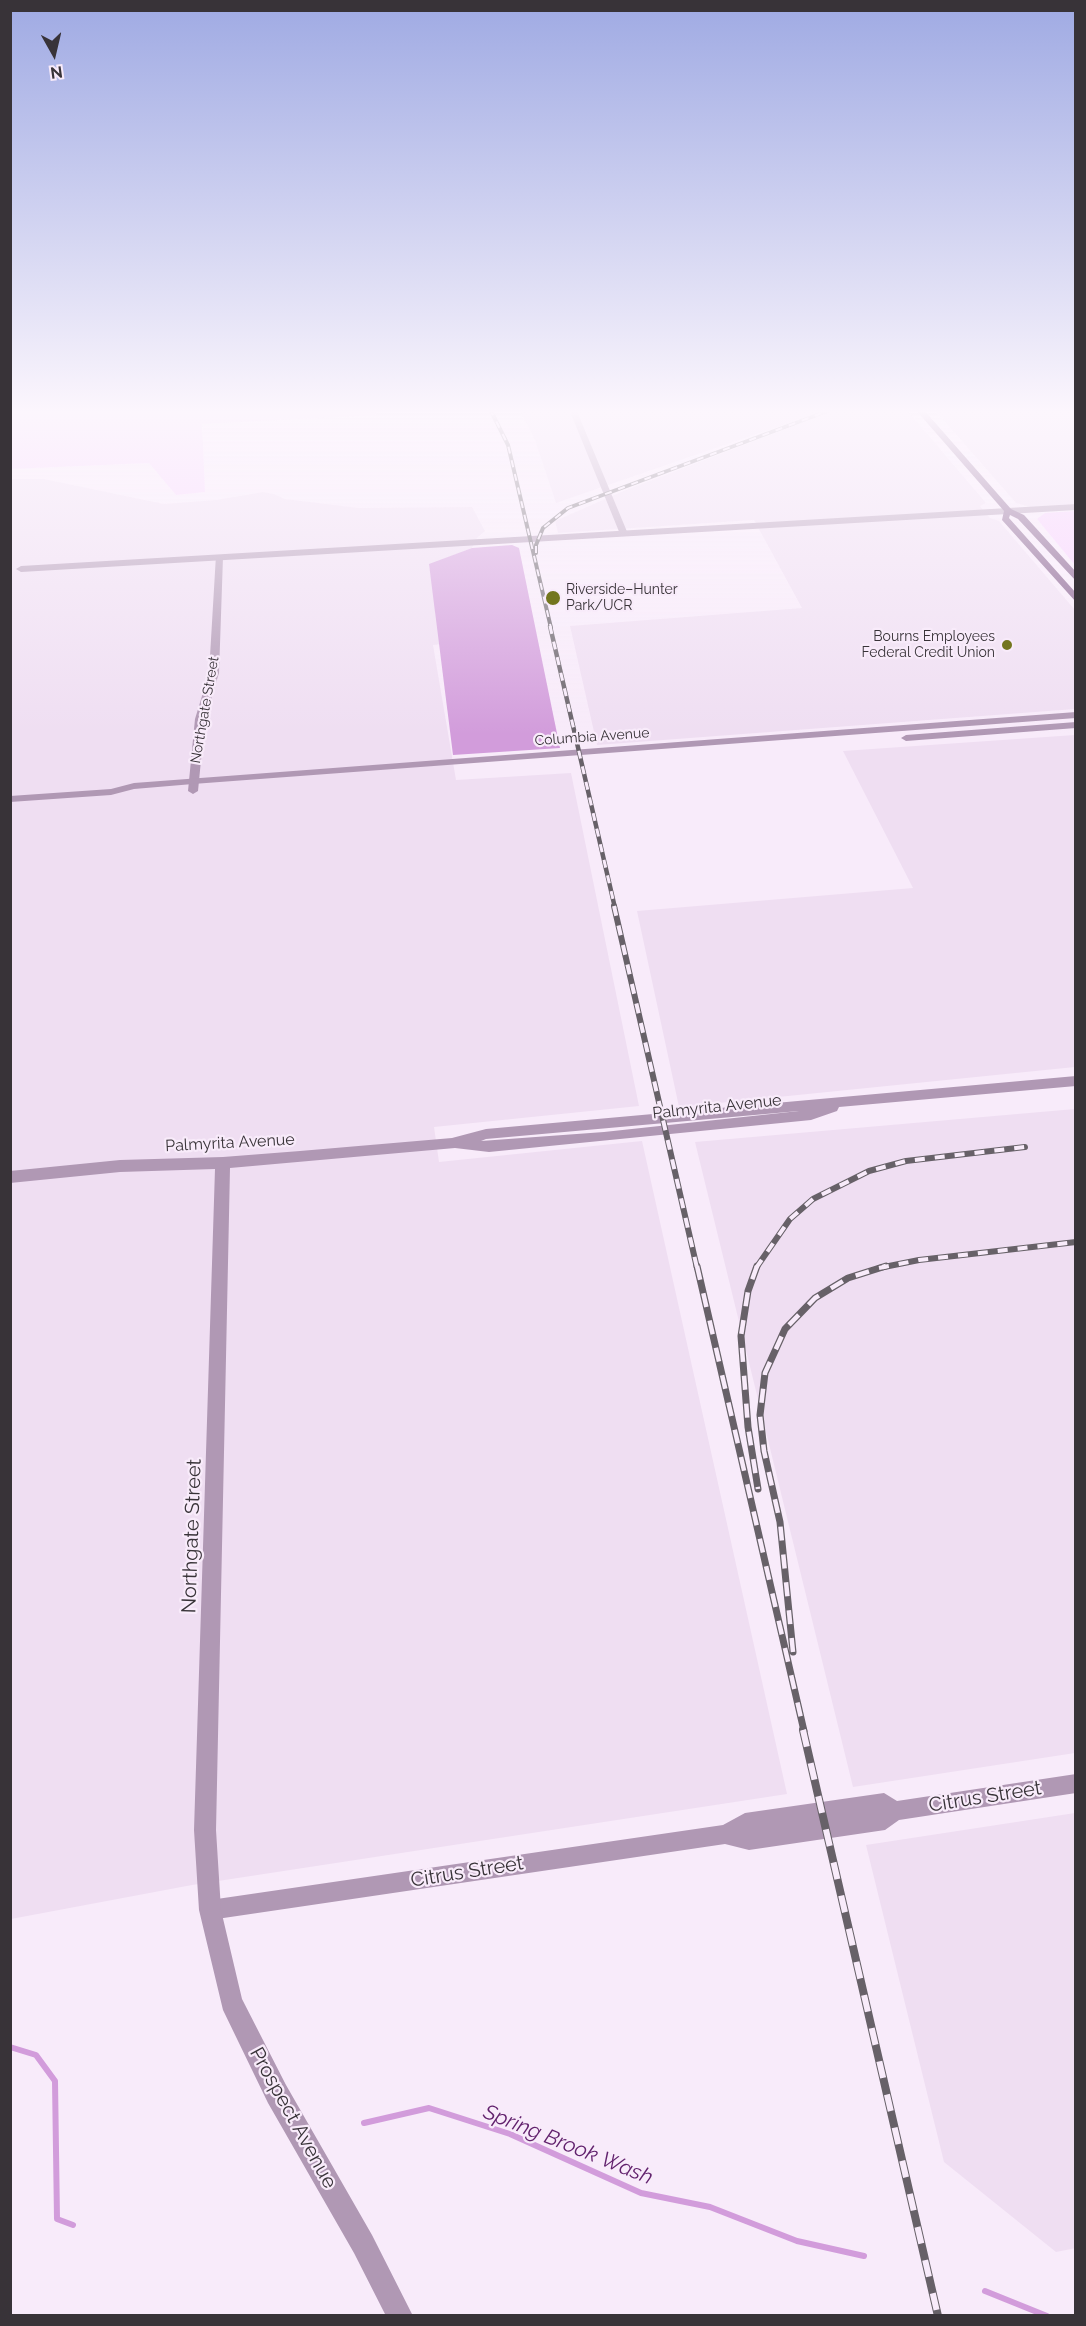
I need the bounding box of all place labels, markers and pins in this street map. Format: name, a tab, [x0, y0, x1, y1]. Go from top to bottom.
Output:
place label: Riverside–Hunter Park/UCR	[566, 582, 678, 614]
marker: Riverside–Hunter Park/UCR	[544, 589, 562, 607]
place label: Bourns Employees Federal Credit Union	[861, 629, 995, 662]
marker: Bourns Employees Federal Credit Union	[1000, 638, 1014, 652]

